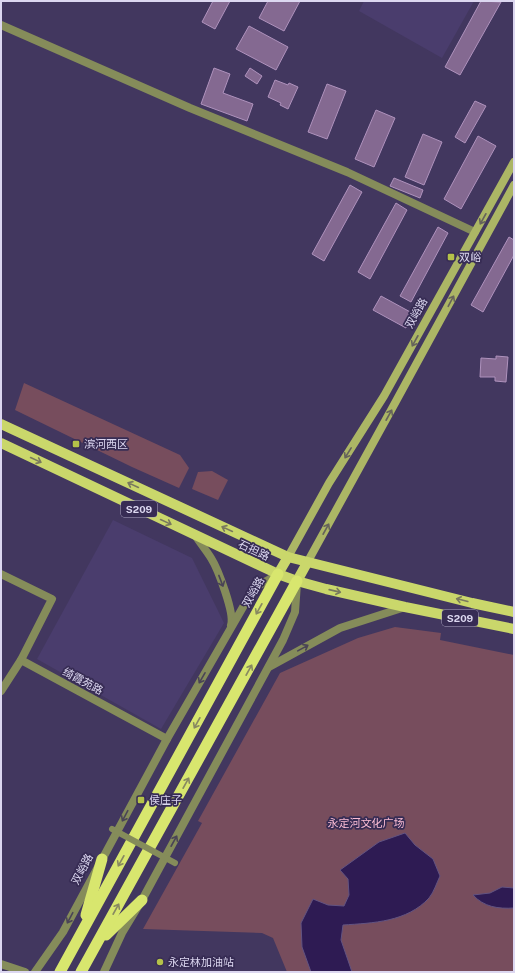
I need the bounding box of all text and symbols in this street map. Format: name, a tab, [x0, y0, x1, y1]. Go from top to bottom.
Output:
one-way arrow	[478, 212, 486, 224]
place label: 双峪	[459, 251, 481, 263]
marker: 双峪	[446, 252, 456, 262]
one-way arrow	[448, 295, 455, 307]
street label: 双峪路	[403, 296, 429, 330]
one-way arrow	[410, 335, 418, 347]
one-way arrow	[386, 409, 393, 421]
place label: 滨河西区	[84, 438, 128, 450]
marker: 滨河西区	[71, 439, 81, 449]
one-way arrow	[344, 447, 353, 458]
one-way arrow	[30, 457, 42, 464]
one-way arrow	[127, 481, 139, 489]
road number: S209	[121, 501, 157, 517]
one-way arrow	[160, 519, 172, 526]
one-way arrow	[323, 523, 331, 535]
one-way arrow	[221, 525, 233, 532]
street label: 石担路	[237, 538, 271, 562]
one-way arrow	[218, 575, 225, 587]
street label: 双峪路	[240, 575, 266, 609]
one-way arrow	[328, 587, 341, 595]
one-way arrow	[456, 596, 469, 604]
one-way arrow	[255, 602, 263, 614]
road number: S209	[442, 610, 478, 626]
one-way arrow	[297, 644, 309, 652]
one-way arrow	[246, 664, 253, 676]
street label: 绮霞苑路	[61, 665, 105, 697]
one-way arrow	[198, 671, 206, 683]
one-way arrow	[192, 716, 200, 728]
one-way arrow	[182, 778, 190, 790]
place label: 侯庄子	[149, 794, 182, 806]
marker: 侯庄子	[136, 795, 146, 805]
one-way arrow	[121, 809, 129, 821]
park label: 永定河文化广场	[328, 817, 405, 829]
one-way arrow	[171, 835, 178, 847]
street label: 双峪路	[69, 852, 95, 886]
one-way arrow	[117, 855, 124, 867]
one-way arrow	[112, 903, 120, 915]
one-way arrow	[66, 912, 73, 924]
place label: 永定林加油站	[168, 956, 234, 968]
marker: 永定林加油站	[155, 957, 165, 967]

